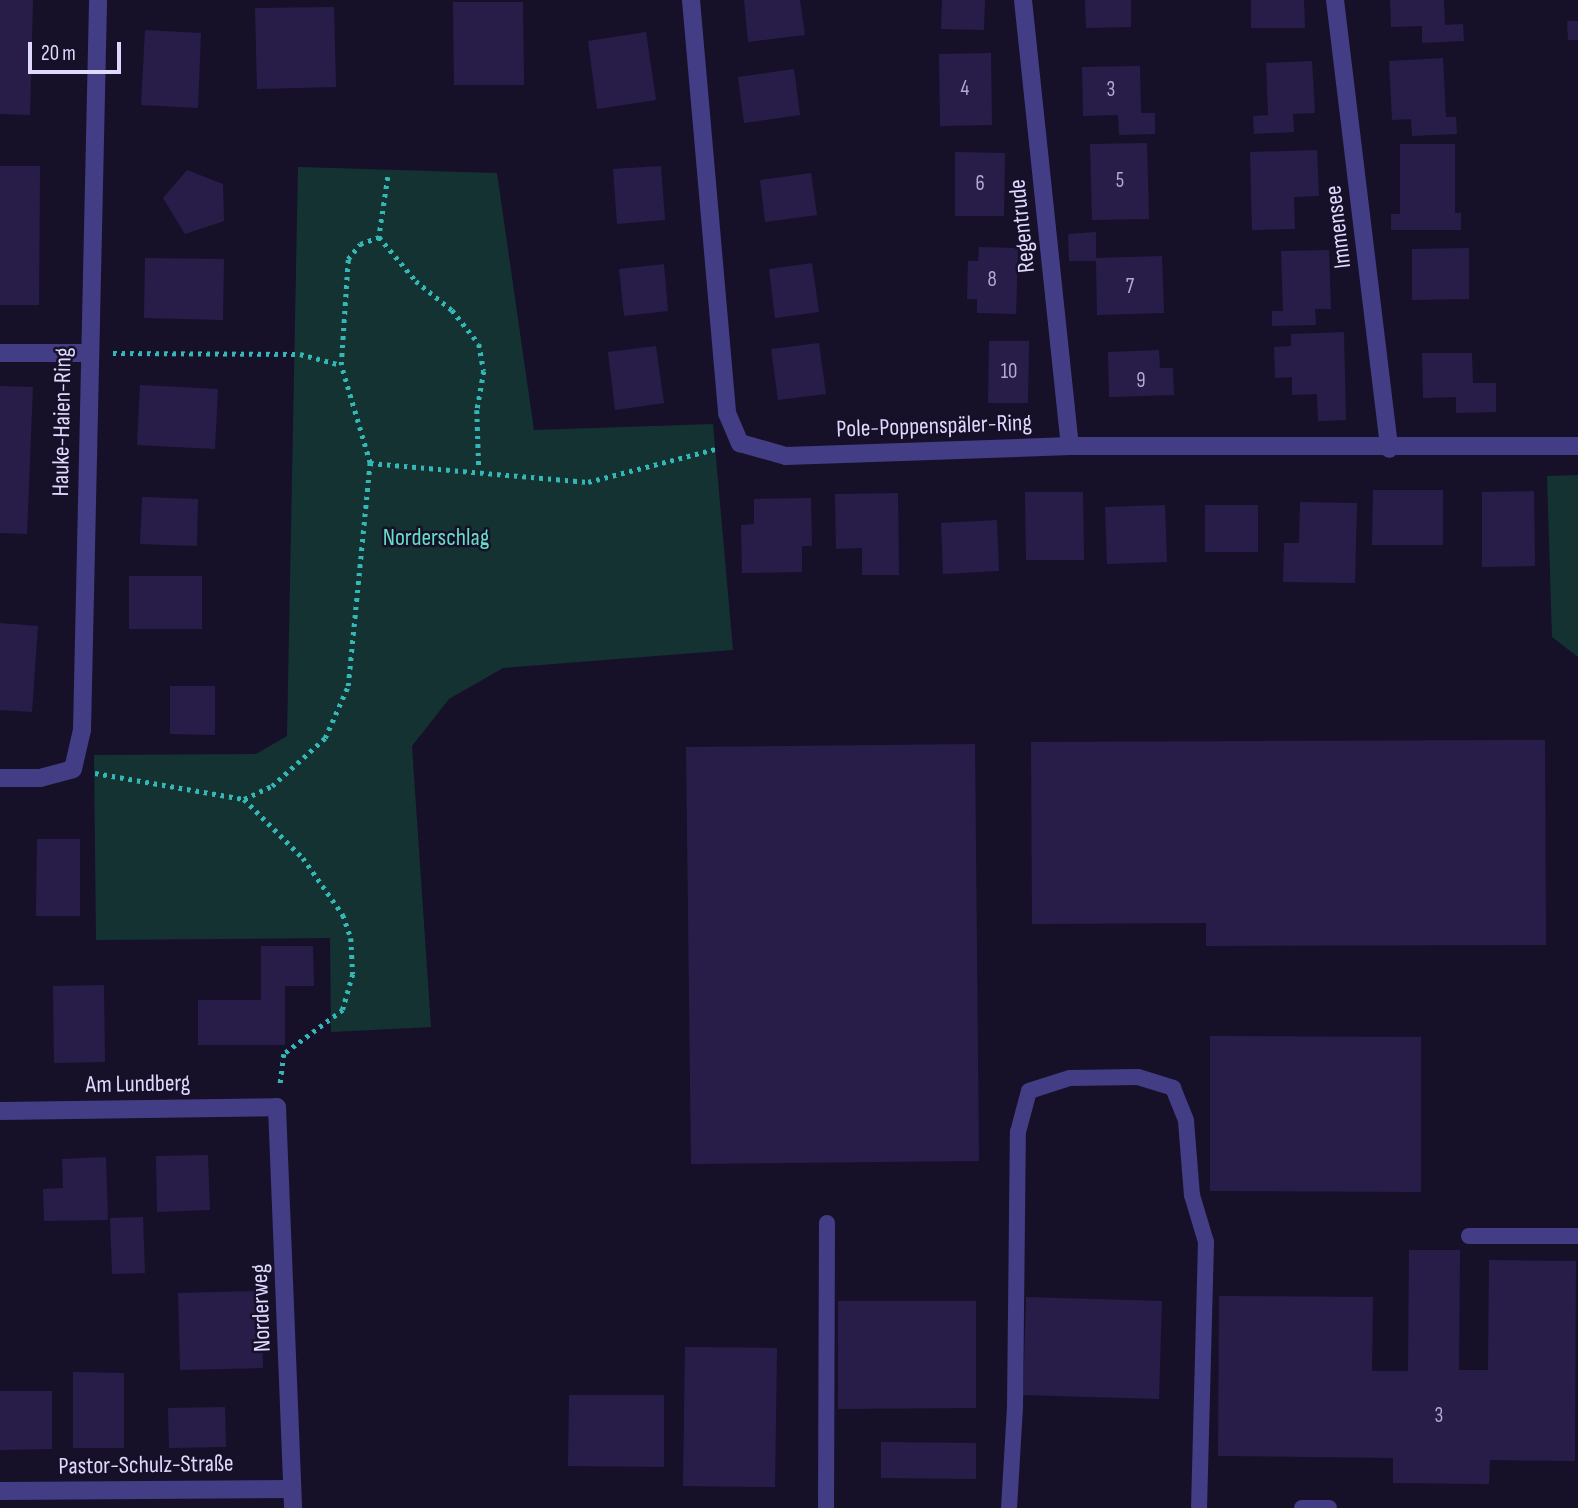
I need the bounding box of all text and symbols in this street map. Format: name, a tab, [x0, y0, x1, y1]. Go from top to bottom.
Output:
scale bar	[32, 28, 124, 72]
text: 20 m	[41, 41, 76, 66]
house number: 4	[961, 76, 969, 102]
house number: 3	[1107, 77, 1115, 103]
house number: 5	[1116, 168, 1124, 194]
house number: 6	[975, 171, 985, 197]
street label: Regentrude	[1003, 178, 1041, 274]
street label: Immensee	[1319, 184, 1357, 270]
house number: 8	[987, 267, 997, 293]
house number: 7	[1126, 274, 1134, 300]
street label: Hauke-Haien-Ring	[46, 347, 78, 497]
house number: 10	[1001, 359, 1017, 385]
house number: 9	[1136, 368, 1146, 394]
street label: Pole-Poppenspäler-Ring	[836, 408, 1032, 444]
park label: Norderschlag	[383, 524, 489, 552]
street label: Am Lundberg	[85, 1069, 191, 1099]
street label: Norderweg	[245, 1263, 277, 1353]
house number: 3	[1435, 1403, 1443, 1429]
street label: Pastor-Schulz-Straße	[58, 1449, 234, 1481]

